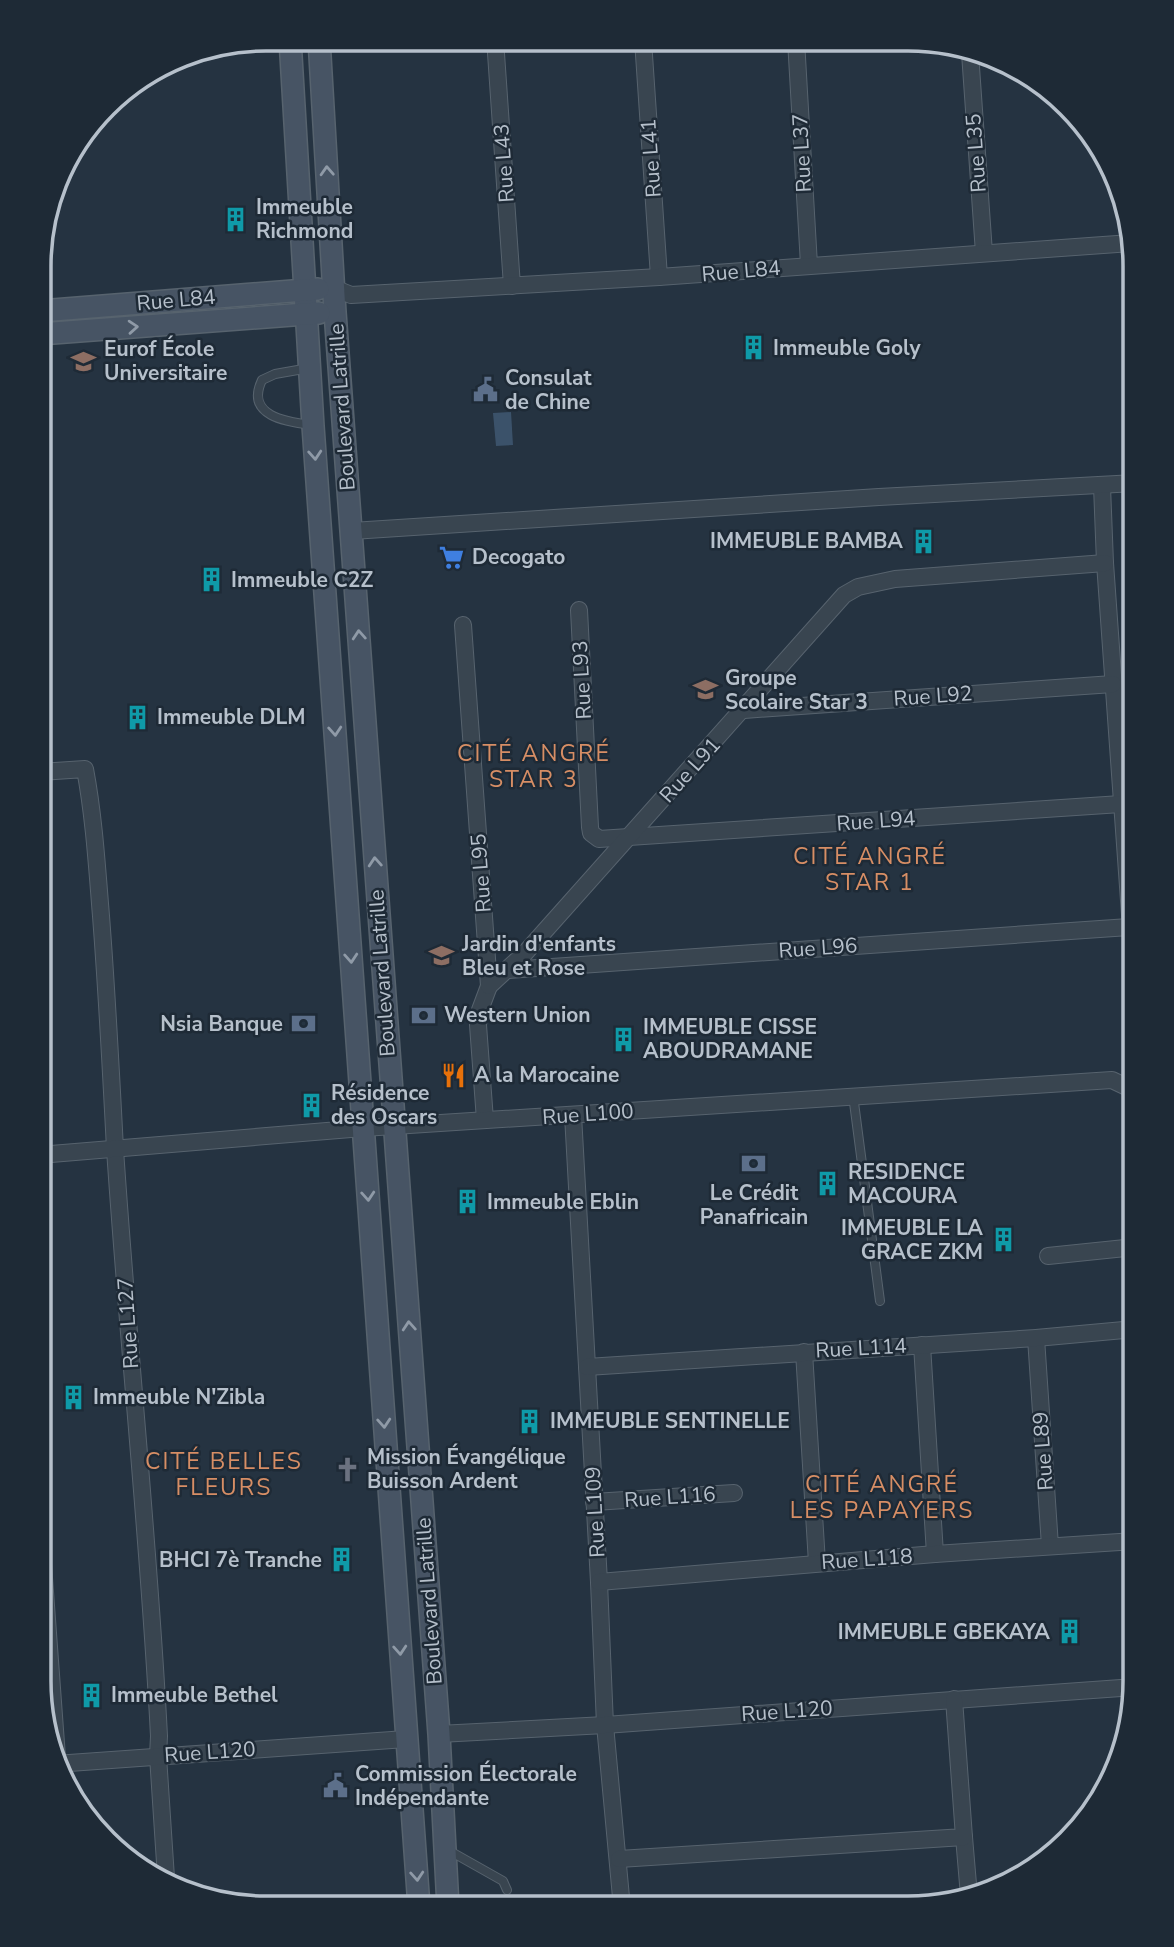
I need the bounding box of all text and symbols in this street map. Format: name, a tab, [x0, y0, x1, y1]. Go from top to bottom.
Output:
street label: Rue L37	[786, 113, 818, 193]
street label: Rue L35	[959, 113, 993, 193]
street label: Rue L41	[634, 118, 668, 198]
street label: Rue L43	[487, 123, 521, 203]
one-way arrow	[319, 165, 334, 176]
place label: Immeuble Richmond	[256, 193, 353, 245]
building icon: Immeuble Richmond	[222, 205, 250, 233]
street label: Rue L84	[700, 254, 782, 288]
street label: Rue L84	[135, 283, 217, 317]
one-way arrow	[128, 320, 139, 335]
street label: Boulevard Latrille	[322, 323, 362, 491]
building icon: Immeuble Goly	[739, 334, 767, 362]
place label: Immeuble Goly	[773, 334, 921, 362]
place label: Eurof École Universitaire	[104, 335, 227, 387]
school or university icon: Eurof École Universitaire	[70, 347, 98, 375]
place label: Consulat de Chine	[505, 364, 592, 416]
public building icon: Consulat de Chine	[471, 376, 499, 404]
one-way arrow	[307, 450, 322, 461]
place label: IMMEUBLE BAMBA	[710, 527, 903, 555]
building icon: IMMEUBLE BAMBA	[909, 527, 937, 555]
supermarket icon: Decogato	[438, 543, 466, 571]
place label: Decogato	[472, 543, 565, 571]
building icon: Immeuble C2Z	[197, 566, 225, 594]
place label: Immeuble C2Z	[231, 566, 373, 594]
one-way arrow	[352, 629, 367, 640]
street label: Rue L93	[566, 640, 598, 720]
place label: Groupe Scolaire Star 3	[725, 664, 868, 716]
school or university icon: Groupe Scolaire Star 3	[691, 676, 719, 704]
street label: Rue L92	[893, 679, 973, 713]
building icon: Immeuble DLM	[123, 703, 151, 731]
place label: Immeuble DLM	[157, 703, 306, 731]
one-way arrow	[327, 726, 342, 737]
street label: Rue L91	[653, 731, 727, 809]
district label: CITÉ ANGRÉ STAR 3	[457, 738, 611, 795]
street label: Rue L94	[836, 804, 916, 838]
street label: Rue L95	[464, 833, 498, 913]
district label: CITÉ ANGRÉ STAR 1	[793, 841, 947, 898]
one-way arrow	[368, 856, 383, 867]
street label: Boulevard Latrille	[362, 889, 402, 1057]
place label: Jardin d'enfants Bleu et Rose	[461, 930, 616, 982]
street label: Rue L96	[778, 931, 858, 965]
school or university icon: Jardin d'enfants Bleu et Rose	[428, 942, 456, 970]
one-way arrow	[343, 953, 358, 964]
bank icon: Western Union	[410, 1001, 438, 1029]
place label: Western Union	[444, 1001, 591, 1029]
place label: Nsia Banque	[160, 1010, 283, 1038]
bank icon: Nsia Banque	[289, 1010, 317, 1038]
place label: IMMEUBLE CISSE ABOUDRAMANE	[643, 1013, 817, 1065]
building icon: IMMEUBLE CISSE ABOUDRAMANE	[609, 1025, 637, 1053]
restaurant icon: A la Marocaine	[440, 1061, 468, 1089]
place label: A la Marocaine	[474, 1061, 619, 1089]
place label: Résidence des Oscars	[331, 1079, 437, 1131]
building icon: Résidence des Oscars	[297, 1091, 325, 1119]
street label: Rue L100	[541, 1097, 635, 1131]
bank icon: Le Crédit Panafricain	[740, 1150, 768, 1178]
place label: RESIDENCE MACOURA	[848, 1158, 965, 1210]
building icon: RESIDENCE MACOURA	[814, 1170, 842, 1198]
place label: Le Crédit Panafricain	[700, 1179, 808, 1231]
building icon: Immeuble Eblin	[453, 1188, 481, 1216]
place label: Immeuble Eblin	[487, 1188, 639, 1216]
one-way arrow	[360, 1190, 375, 1201]
place label: IMMEUBLE LA GRACE ZKM	[841, 1214, 983, 1266]
building icon: IMMEUBLE LA GRACE ZKM	[989, 1226, 1017, 1254]
street label: Rue L127	[111, 1276, 145, 1370]
one-way arrow	[402, 1320, 417, 1331]
street label: Rue L114	[815, 1332, 907, 1364]
building icon: Immeuble N'Zibla	[59, 1383, 87, 1411]
place label: Immeuble N'Zibla	[93, 1383, 265, 1411]
building icon: IMMEUBLE SENTINELLE	[516, 1407, 544, 1435]
place label: IMMEUBLE SENTINELLE	[550, 1407, 790, 1435]
street label: Rue L89	[1026, 1411, 1060, 1491]
one-way arrow	[376, 1417, 391, 1428]
place label: Mission Évangélique Buisson Ardent	[367, 1443, 566, 1495]
district label: CITÉ BELLES FLEURS	[145, 1446, 303, 1503]
church icon: Mission Évangélique Buisson Ardent	[333, 1455, 361, 1483]
street label: Rue L109	[579, 1466, 611, 1558]
district label: CITÉ ANGRÉ LES PAPAYERS	[790, 1469, 974, 1526]
street label: Rue L116	[623, 1480, 717, 1514]
street label: Boulevard Latrille	[409, 1517, 449, 1685]
street label: Rue L118	[820, 1542, 914, 1576]
place label: BHCI 7è Tranche	[159, 1546, 322, 1574]
building icon: BHCI 7è Tranche	[328, 1546, 356, 1574]
place label: IMMEUBLE GBEKAYA	[838, 1618, 1050, 1646]
building icon: IMMEUBLE GBEKAYA	[1056, 1618, 1084, 1646]
one-way arrow	[392, 1644, 407, 1655]
building icon: Immeuble Bethel	[77, 1681, 105, 1709]
place label: Immeuble Bethel	[111, 1681, 278, 1709]
street label: Rue L120	[740, 1694, 834, 1728]
street label: Rue L120	[163, 1735, 257, 1769]
place label: Commission Électorale Indépendante	[355, 1760, 577, 1812]
public building icon: Commission Électorale Indépendante	[321, 1772, 349, 1800]
one-way arrow	[409, 1871, 424, 1882]

